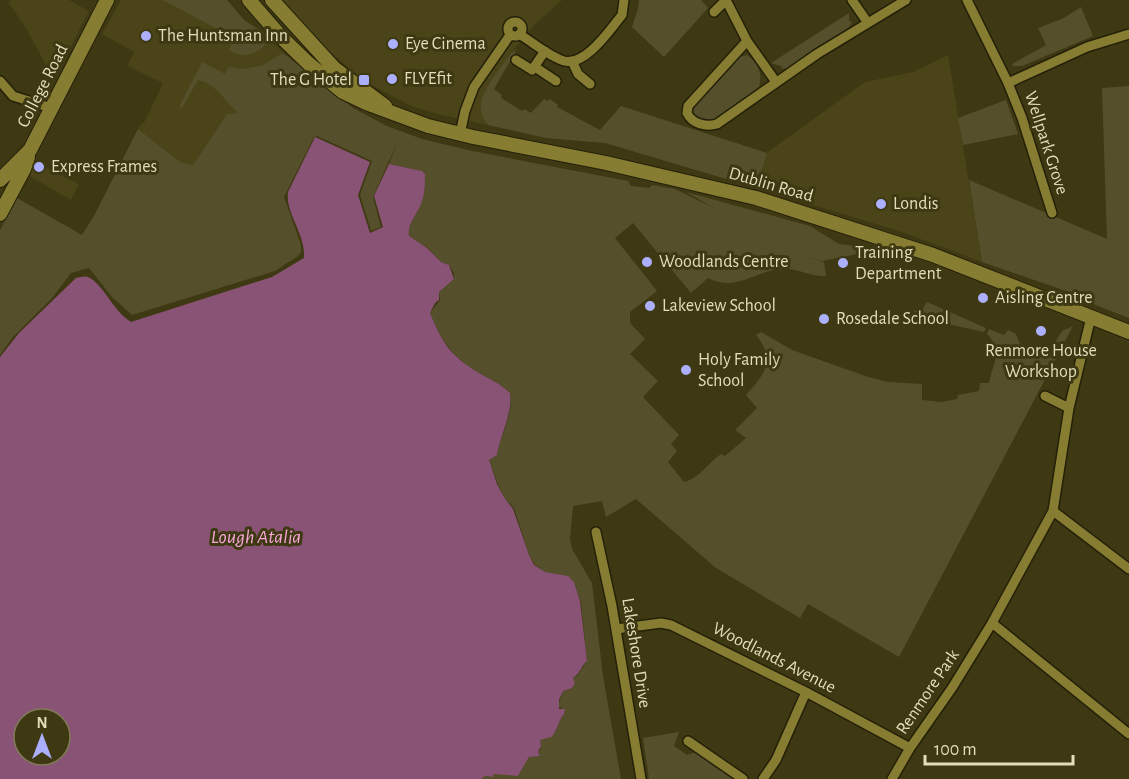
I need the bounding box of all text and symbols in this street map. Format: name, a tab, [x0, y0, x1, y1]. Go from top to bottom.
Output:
place label: The Huntsman Inn	[158, 27, 288, 45]
marker: The Huntsman Inn	[139, 29, 153, 43]
place label: Eye Cinema	[405, 35, 486, 53]
marker: Eye Cinema	[386, 37, 400, 51]
street label: College Road	[14, 42, 72, 130]
place label: FLYEfit	[404, 70, 452, 88]
place label: The G Hotel	[270, 71, 352, 89]
marker: FLYEfit	[385, 72, 399, 86]
marker: The G Hotel	[357, 73, 371, 87]
street label: Wellpark Grove	[1021, 89, 1071, 197]
place label: Express Frames	[51, 158, 157, 176]
marker: Express Frames	[32, 160, 46, 174]
street label: Dublin Road	[727, 164, 815, 206]
place label: Londis	[893, 195, 939, 213]
marker: Londis	[874, 197, 888, 211]
place label: Training Department	[855, 244, 942, 283]
place label: Woodlands Centre	[659, 253, 789, 271]
marker: Woodlands Centre	[640, 255, 654, 269]
marker: Training Department	[836, 256, 850, 270]
place label: Aisling Centre	[995, 289, 1093, 307]
marker: Aisling Centre	[976, 291, 990, 305]
place label: Lakeview School	[662, 297, 776, 315]
marker: Lakeview School	[643, 299, 657, 313]
place label: Rosedale School	[836, 310, 949, 328]
marker: Rosedale School	[817, 312, 831, 326]
marker: Renmore House Workshop	[1034, 324, 1048, 338]
place label: Renmore House Workshop	[985, 342, 1097, 381]
place label: Holy Family School	[698, 351, 780, 390]
marker: Holy Family School	[679, 363, 693, 377]
water label: Lough Atalia	[211, 527, 301, 547]
street label: Lakeshore Drive	[618, 597, 654, 709]
street label: Woodlands Avenue	[710, 619, 838, 697]
street label: Renmore Park	[893, 646, 963, 738]
north arrow	[12, 707, 72, 767]
text: N	[36, 715, 48, 731]
scale bar	[925, 728, 1074, 766]
text: 100 m	[934, 741, 977, 759]

